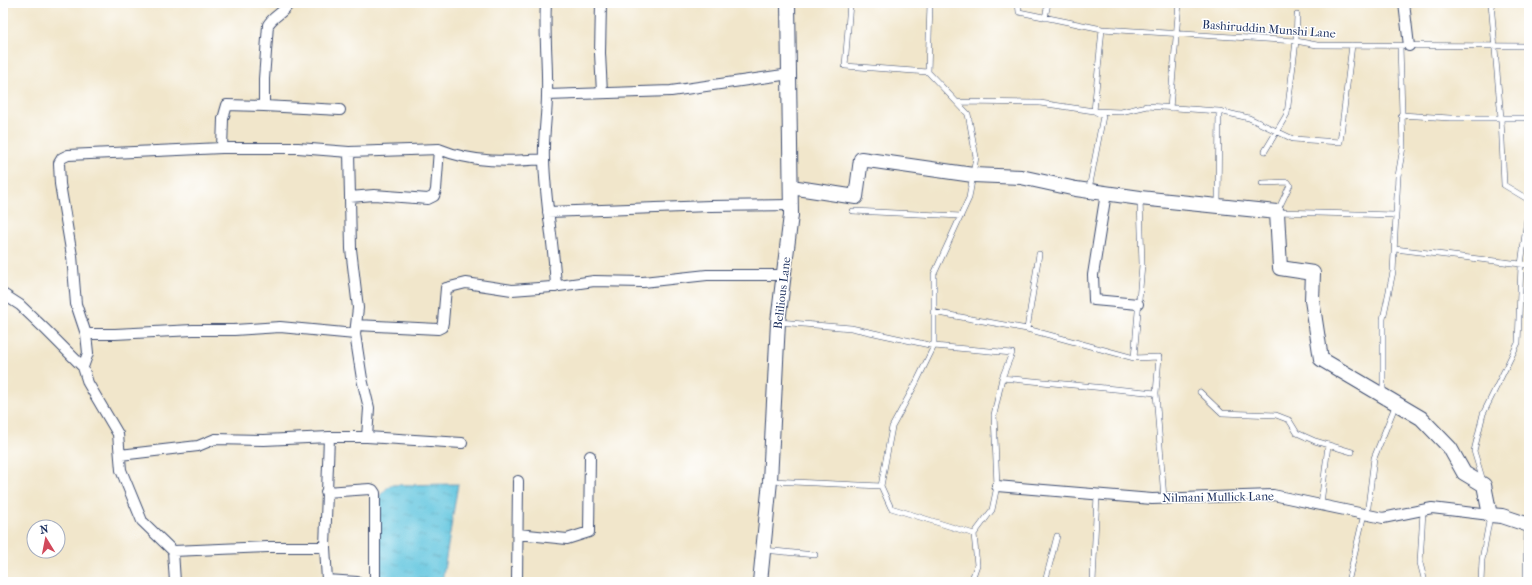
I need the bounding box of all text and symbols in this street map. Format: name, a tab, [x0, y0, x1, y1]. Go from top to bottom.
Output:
street label: Bashiruddin Munshi Lane	[1202, 17, 1336, 41]
street label: Belilious Lane	[771, 256, 793, 330]
street label: Nilmani Mullick Lane	[1162, 489, 1274, 505]
north arrow	[26, 519, 66, 559]
text: N	[39, 522, 50, 537]

